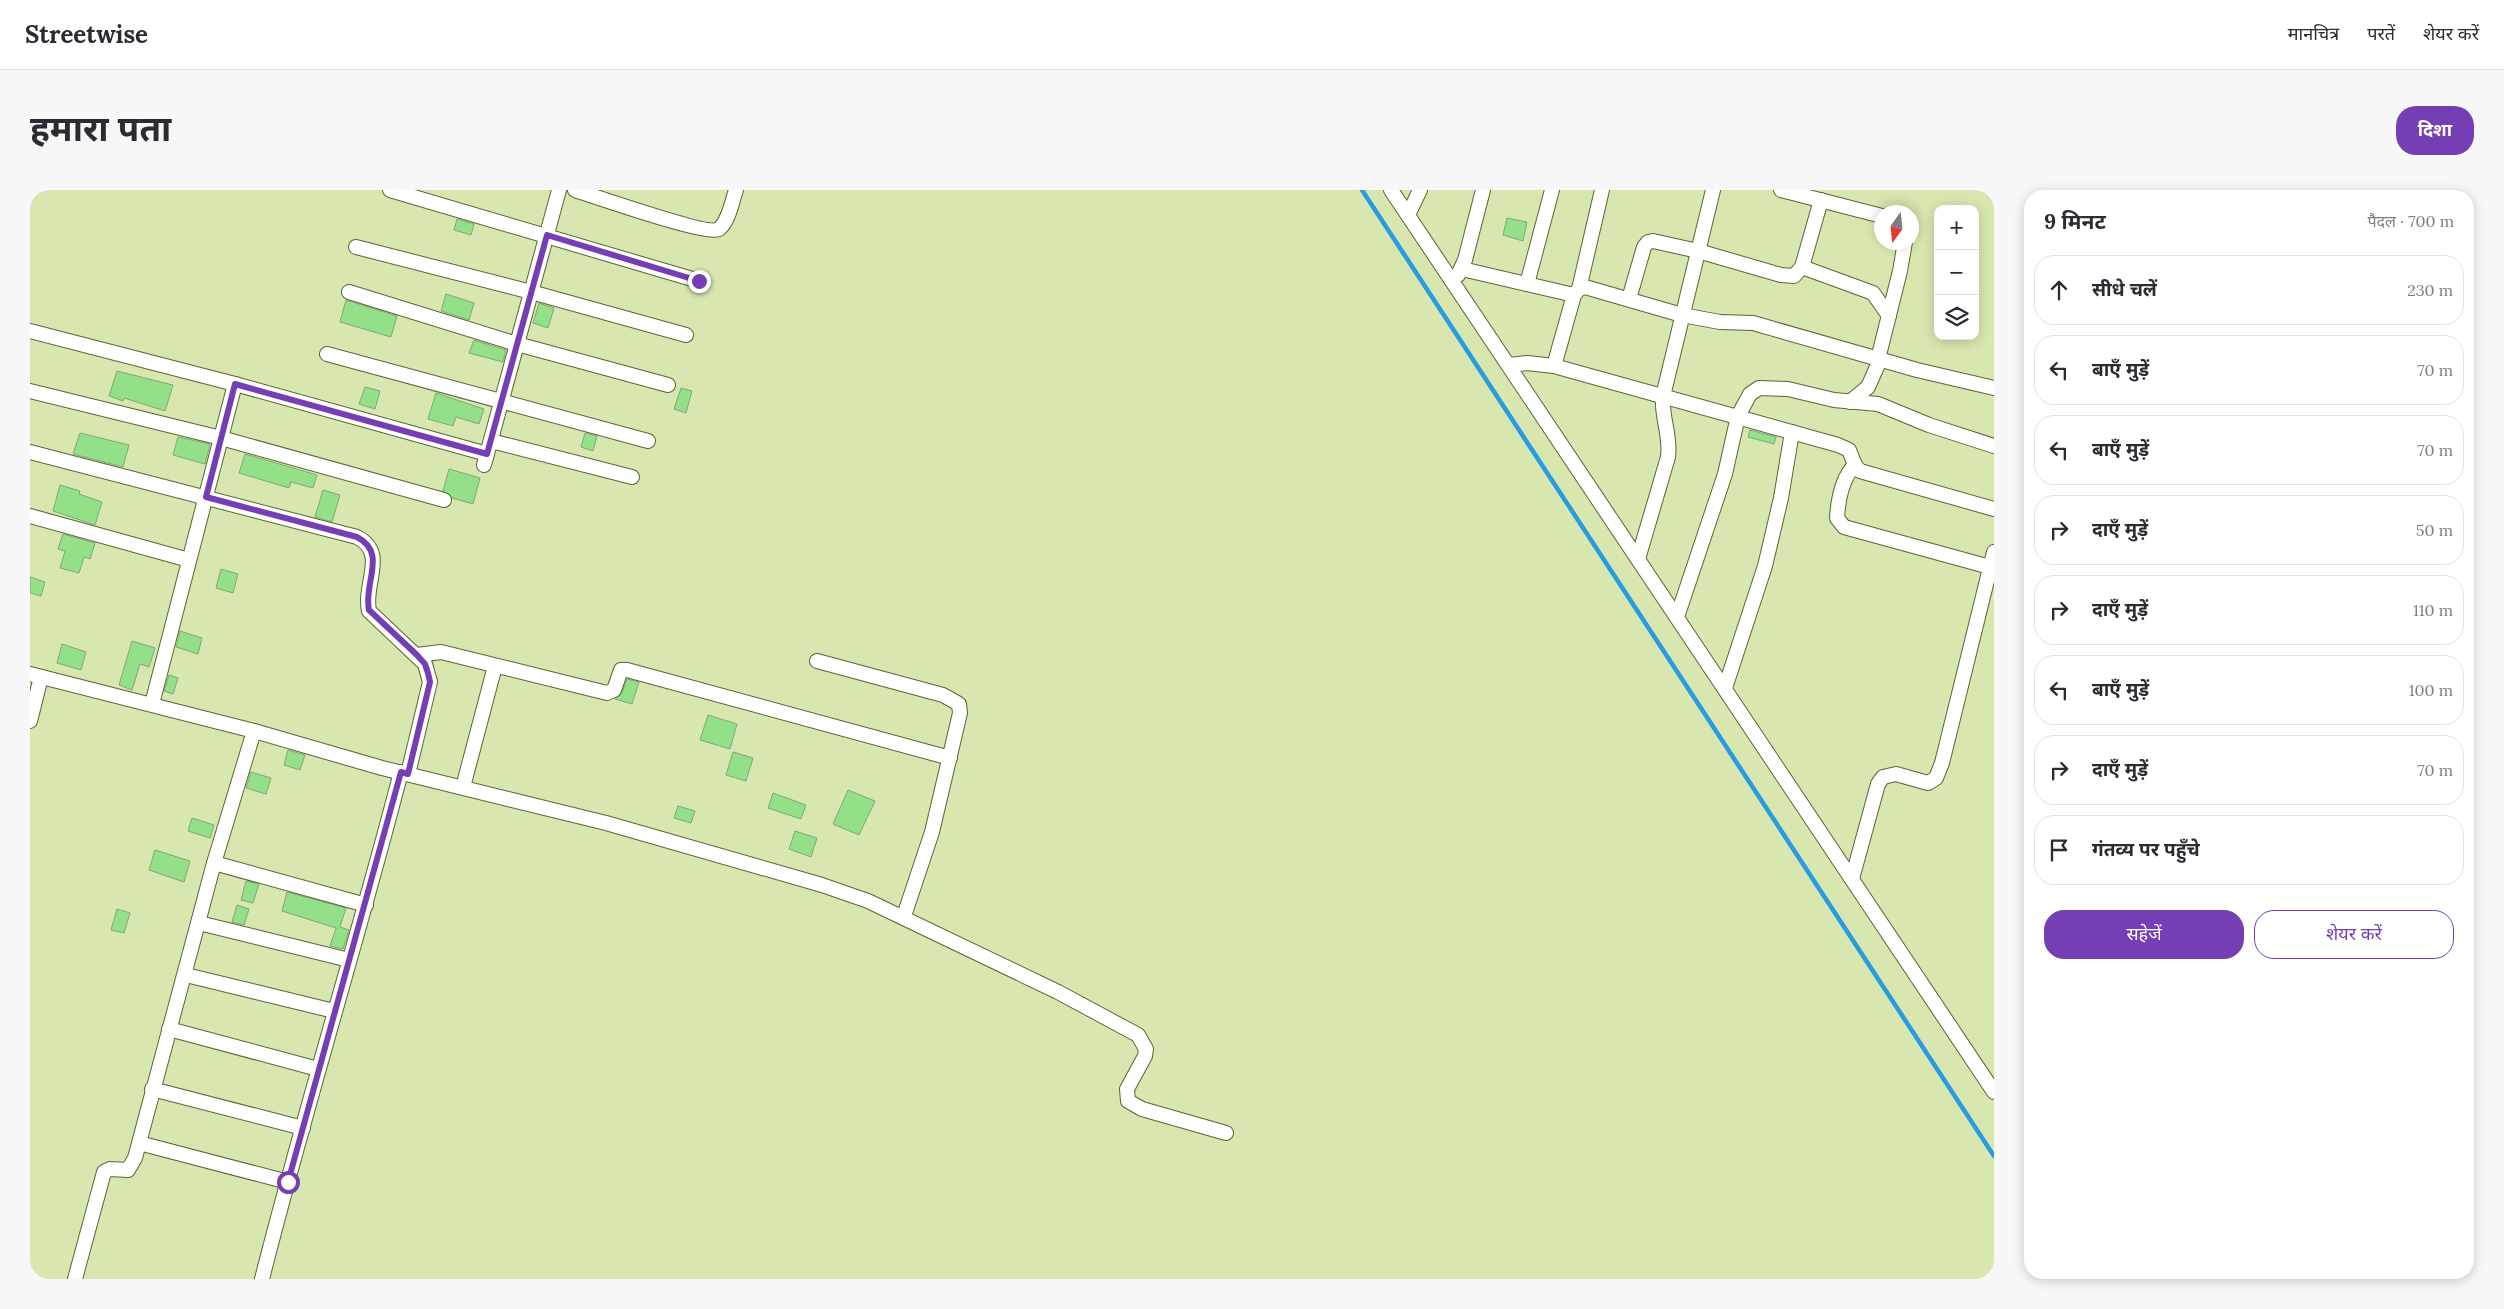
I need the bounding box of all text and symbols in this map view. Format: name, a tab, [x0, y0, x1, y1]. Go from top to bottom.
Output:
text: Streetwise	[25, 19, 148, 50]
text: मानचित्र	[2288, 22, 2339, 45]
text: परतें	[2367, 22, 2395, 45]
text: शेयर करें	[2423, 22, 2479, 45]
text: हमारा पता	[30, 106, 171, 151]
button: दिशा	[2396, 106, 2474, 155]
north arrow	[1874, 205, 1919, 250]
map controls	[1934, 205, 1979, 340]
button: +	[1934, 205, 1979, 250]
text: 9 मिनट	[2044, 208, 2106, 235]
text: पैदल · 700 m	[2367, 211, 2454, 231]
button: −	[1934, 250, 1979, 295]
route end	[688, 270, 711, 293]
icon: ahead	[2045, 276, 2073, 304]
text: सीधे चलें	[2092, 277, 2157, 301]
text: 230 m	[2407, 280, 2453, 300]
button: layers	[1934, 295, 1979, 340]
icon: left	[2045, 356, 2073, 384]
text: बाएँ मुड़ें	[2092, 357, 2149, 381]
text: 70 m	[2417, 360, 2453, 380]
icon: left	[2045, 436, 2073, 464]
text: बाएँ मुड़ें	[2092, 437, 2149, 461]
text: 70 m	[2417, 440, 2453, 460]
icon: right	[2045, 516, 2073, 544]
text: दाएँ मुड़ें	[2092, 517, 2148, 541]
text: 50 m	[2416, 520, 2453, 540]
icon: right	[2045, 596, 2073, 624]
text: दाएँ मुड़ें	[2092, 597, 2148, 621]
text: 110 m	[2413, 600, 2453, 620]
icon: left	[2045, 676, 2073, 704]
text: बाएँ मुड़ें	[2092, 677, 2149, 701]
text: 100 m	[2409, 680, 2453, 700]
icon: right	[2045, 756, 2073, 784]
text: दाएँ मुड़ें	[2092, 757, 2148, 781]
text: 70 m	[2417, 760, 2453, 780]
icon: arrive	[2045, 836, 2073, 864]
text: गंतव्य पर पहुँचे	[2092, 837, 2200, 861]
button: सहेजें	[2044, 910, 2244, 959]
button: शेयर करें	[2254, 910, 2454, 959]
route start	[277, 1171, 300, 1194]

